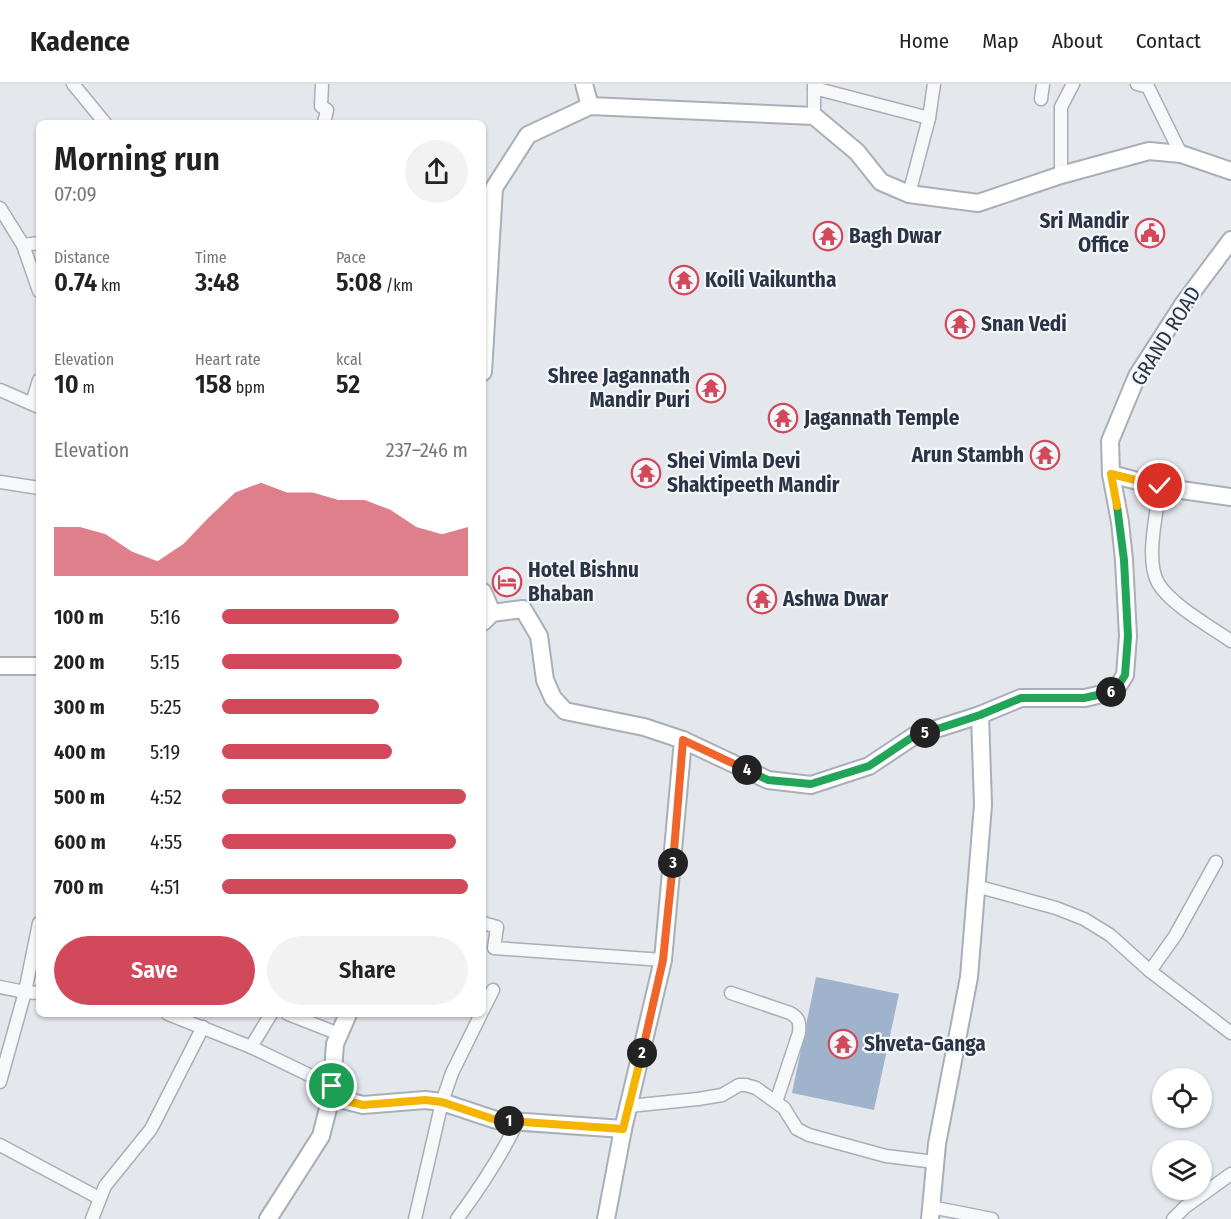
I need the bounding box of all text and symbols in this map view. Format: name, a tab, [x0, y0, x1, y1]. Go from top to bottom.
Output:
text: Kadence	[30, 25, 130, 58]
text: Home	[899, 28, 949, 54]
text: Map	[982, 28, 1019, 54]
text: About	[1052, 28, 1103, 54]
text: Contact	[1136, 28, 1201, 54]
text: Morning run	[54, 139, 220, 179]
button: share	[405, 140, 468, 203]
text: 07:09	[54, 182, 96, 206]
place label: Sri Mandir Office	[1039, 208, 1129, 258]
public building icon: Sri Mandir Office	[1134, 217, 1166, 249]
temple icon: Bagh Dwar	[812, 220, 844, 252]
place label: Bagh Dwar	[849, 223, 942, 249]
text: Distance	[54, 248, 110, 267]
text: Time	[195, 248, 227, 267]
text: Pace	[336, 248, 366, 267]
temple icon: Koili Vaikuntha	[668, 264, 700, 296]
text: 0.74	[54, 267, 97, 298]
text: 3:48	[195, 267, 240, 298]
text: 5:08	[336, 267, 382, 298]
place label: Koili Vaikuntha	[705, 267, 836, 293]
text: km	[97, 276, 121, 295]
text: /km	[382, 276, 413, 295]
street label: GRAND ROAD	[1125, 282, 1207, 390]
temple icon: Snan Vedi	[944, 308, 976, 340]
place label: Snan Vedi	[981, 311, 1067, 337]
text: Elevation	[54, 350, 114, 369]
text: Heart rate	[195, 350, 261, 369]
text: kcal	[336, 350, 362, 369]
place label: Shree Jagannath Mandir Puri	[548, 363, 690, 413]
text: 10	[54, 369, 79, 400]
text: 158	[195, 369, 232, 400]
text: 52	[336, 369, 360, 400]
temple icon: Shree Jagannath Mandir Puri	[695, 372, 727, 404]
text: m	[79, 378, 95, 397]
text: bpm	[232, 378, 265, 397]
temple icon: Jagannath Temple	[767, 402, 799, 434]
place label: Jagannath Temple	[803, 405, 960, 431]
text: Elevation	[54, 438, 129, 462]
text: 237–246 m	[386, 438, 468, 462]
temple icon: Arun Stambh	[1029, 439, 1061, 471]
place label: Arun Stambh	[911, 442, 1024, 468]
place label: Shei Vimla Devi Shaktipeeth Mandir	[667, 448, 840, 498]
temple icon: Shei Vimla Devi Shaktipeeth Mandir	[630, 457, 662, 489]
pin	[1134, 460, 1185, 511]
icon: check	[1143, 469, 1176, 502]
place label: Hotel Bishnu Bhaban	[528, 557, 639, 607]
hotel icon: Hotel Bishnu Bhaban	[491, 566, 523, 598]
temple icon: Ashwa Dwar	[746, 583, 778, 615]
place label: Ashwa Dwar	[782, 586, 889, 612]
text: 100 m	[54, 605, 104, 629]
text: 5:16	[150, 605, 180, 629]
text: 200 m	[54, 650, 105, 674]
text: 5:15	[150, 650, 180, 674]
pin: 6	[1096, 677, 1126, 707]
text: 6	[1107, 682, 1115, 701]
text: 300 m	[54, 695, 105, 719]
text: 5:25	[150, 695, 181, 719]
pin: 5	[910, 718, 940, 748]
text: 5	[921, 723, 929, 742]
text: 400 m	[54, 740, 106, 764]
text: 5:19	[150, 740, 180, 764]
pin: 4	[732, 755, 762, 785]
text: 4	[743, 760, 751, 779]
text: 500 m	[54, 785, 105, 809]
text: 4:52	[150, 785, 182, 809]
text: 600 m	[54, 830, 106, 854]
text: 4:55	[150, 830, 182, 854]
pin: 3	[658, 848, 688, 878]
text: 3	[669, 853, 677, 872]
text: 700 m	[54, 875, 104, 899]
text: 4:51	[150, 875, 180, 899]
button: Save	[54, 936, 255, 1005]
button: Share	[267, 936, 468, 1005]
temple icon: Shveta-Ganga	[827, 1028, 859, 1060]
place label: Shveta-Ganga	[864, 1031, 986, 1057]
pin: 2	[627, 1038, 657, 1068]
text: 2	[638, 1043, 646, 1062]
pin	[306, 1060, 357, 1111]
map controls	[1152, 1068, 1212, 1200]
button: locate	[1152, 1068, 1212, 1128]
icon: arrive	[315, 1069, 348, 1102]
pin: 1	[494, 1106, 524, 1136]
text: 1	[506, 1111, 512, 1130]
button: layers	[1152, 1140, 1212, 1200]

